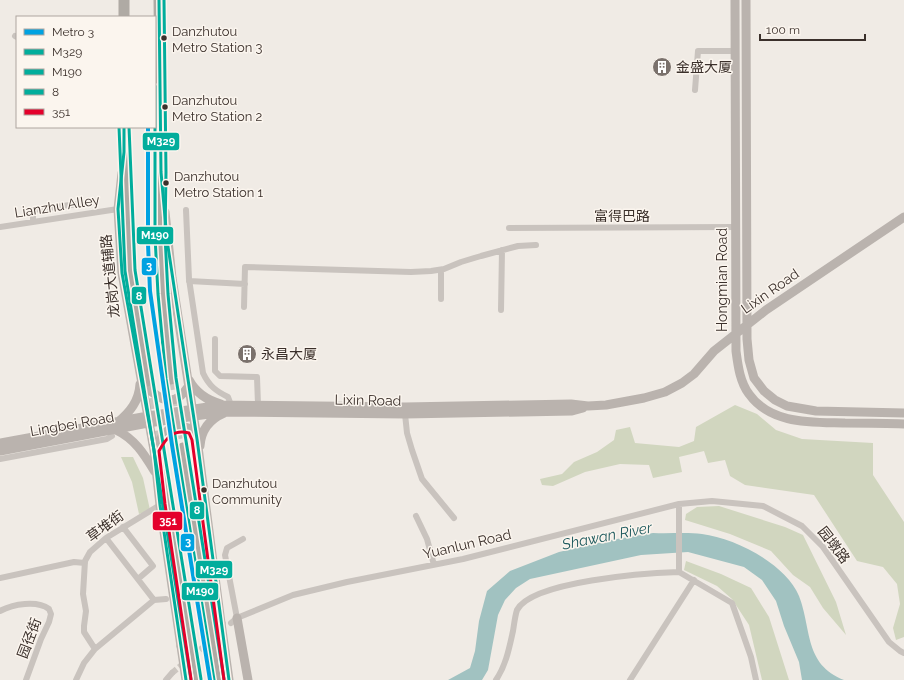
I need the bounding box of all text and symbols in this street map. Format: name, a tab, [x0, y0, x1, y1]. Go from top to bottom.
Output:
legend	[16, 16, 156, 128]
scale bar	[760, 16, 865, 42]
text: 100 m	[766, 23, 800, 37]
place label: Danzhutou Metro Station 3	[172, 24, 263, 55]
text: Metro 3	[52, 25, 94, 39]
marker: Danzhutou Metro Station 3	[159, 33, 169, 43]
text: M329	[52, 45, 82, 59]
building icon: 金盛大厦	[651, 56, 673, 78]
place label: 金盛大厦	[676, 59, 732, 75]
text: M190	[52, 65, 82, 79]
text: 8	[52, 85, 59, 99]
place label: Danzhutou Metro Station 2	[172, 93, 263, 124]
marker: Danzhutou Metro Station 2	[160, 102, 170, 112]
text: 351	[52, 105, 70, 119]
line badge: M329	[142, 132, 180, 151]
text: M329	[147, 135, 176, 148]
place label: Danzhutou Metro Station 1	[174, 169, 264, 200]
marker: Danzhutou Metro Station 1	[161, 178, 171, 188]
street label: Lianzhu Alley	[13, 191, 101, 221]
street label: 富得巴路	[594, 208, 650, 224]
line badge: M190	[136, 226, 174, 245]
street label: Hongmian Road	[714, 228, 730, 332]
text: M190	[141, 229, 169, 242]
street label: 龙岗大道辅路	[98, 233, 122, 319]
line badge: 3	[141, 257, 157, 276]
text: 3	[146, 260, 152, 273]
street label: Lixin Road	[738, 265, 802, 317]
line badge: 8	[131, 286, 147, 305]
text: 8	[136, 290, 143, 303]
building icon: 永昌大厦	[236, 343, 258, 365]
place label: 永昌大厦	[261, 346, 317, 362]
street label: Lixin Road	[335, 391, 401, 409]
street label: Lingbei Road	[29, 409, 115, 439]
place label: Danzhutou Community	[212, 476, 282, 507]
marker: Danzhutou Community	[199, 485, 209, 495]
line badge: 8	[189, 501, 205, 520]
text: 8	[194, 504, 201, 517]
street label: 草堆街	[83, 507, 127, 545]
line badge: 351	[152, 511, 183, 531]
text: 351	[159, 515, 177, 528]
water label: Shawan River	[559, 518, 654, 554]
street label: 园墩路	[815, 524, 853, 566]
street label: Yuanlun Road	[421, 526, 513, 562]
line badge: 3	[180, 533, 195, 552]
text: 3	[185, 536, 191, 549]
line badge: M329	[195, 560, 233, 579]
text: M329	[200, 564, 229, 577]
line badge: M190	[181, 582, 219, 601]
text: M190	[186, 585, 214, 598]
street label: 园径街	[14, 616, 44, 660]

